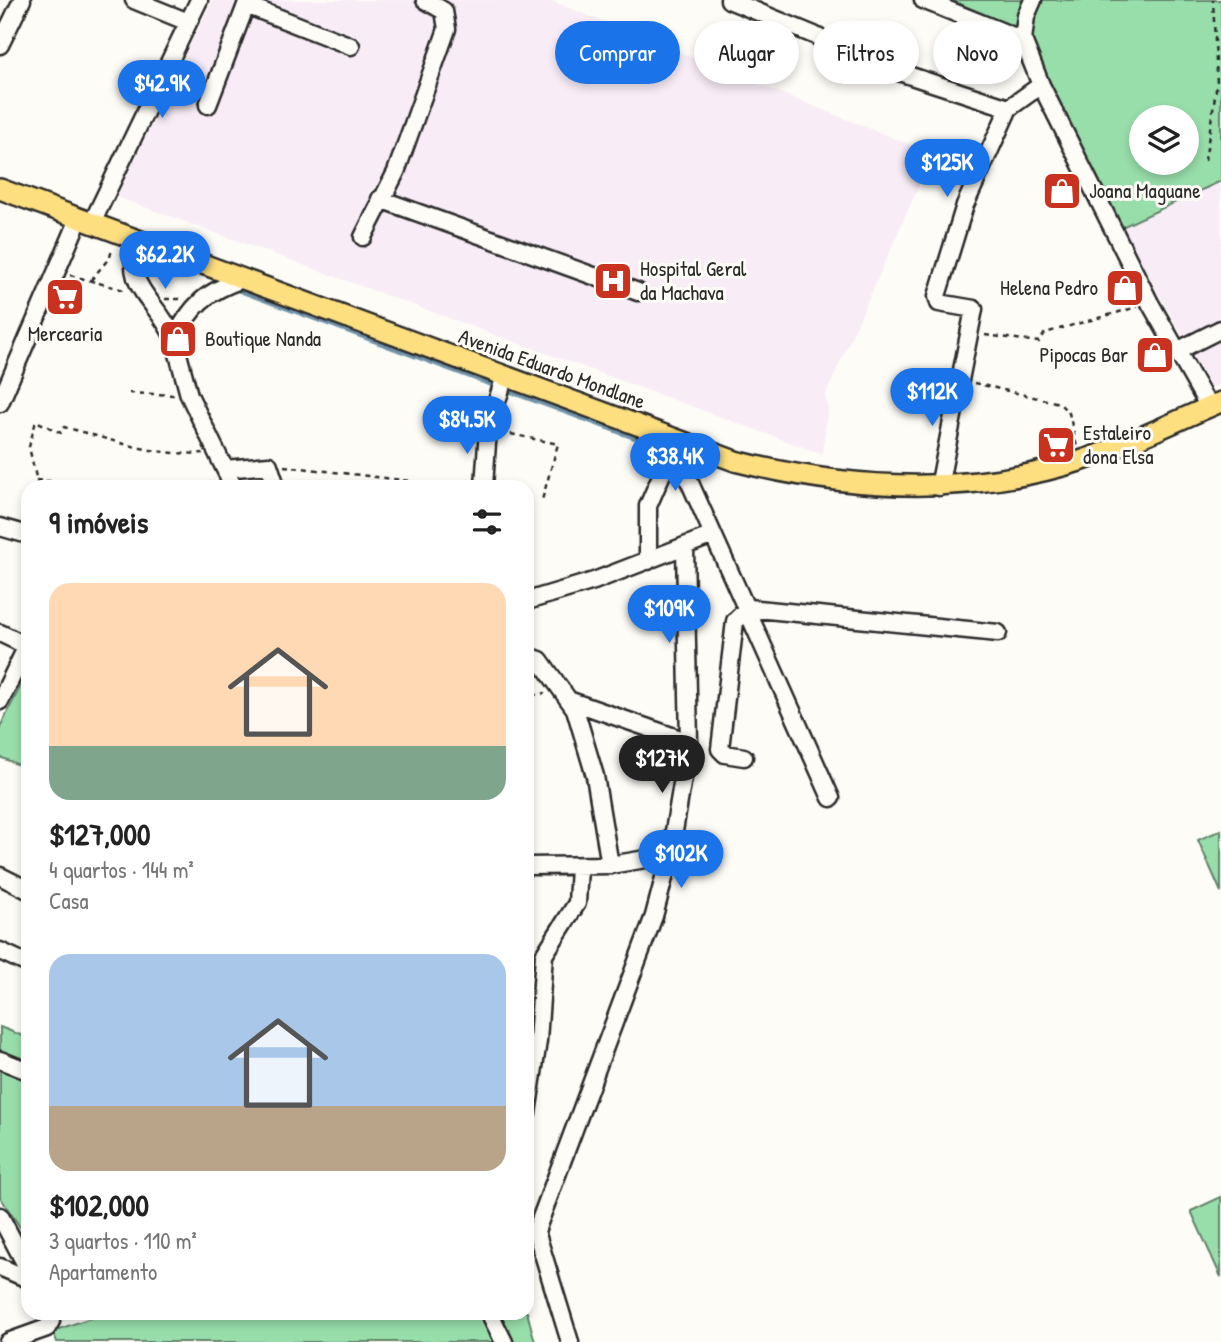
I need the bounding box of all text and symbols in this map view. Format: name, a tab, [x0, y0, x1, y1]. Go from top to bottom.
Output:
chip: Comprar	[555, 21, 680, 84]
chip: Alugar	[694, 21, 799, 84]
chip: Filtros	[813, 21, 919, 84]
chip: Novo	[933, 21, 1022, 84]
pin: $42.9K	[105, 60, 219, 120]
text: $42.9K	[134, 67, 190, 98]
map controls	[1129, 105, 1199, 175]
button: layers	[1129, 105, 1199, 175]
pin: $125K	[898, 140, 996, 199]
text: $125K	[921, 146, 973, 177]
shop icon: Joana Maguane	[1041, 170, 1083, 212]
place label: Joana Maguane	[1089, 176, 1201, 205]
pin: $62.2K	[108, 232, 222, 291]
text: $62.2K	[135, 238, 195, 269]
place label: Hospital Geral da Machava	[640, 254, 747, 307]
hospital icon: Hospital Geral da Machava	[592, 260, 634, 302]
shop icon: Helena Pedro	[1104, 267, 1146, 309]
place label: Helena Pedro	[1000, 273, 1098, 302]
supermarket icon: Mercearia	[44, 276, 86, 318]
shop icon: Boutique Nanda	[157, 318, 199, 360]
place label: Mercearia	[28, 319, 102, 348]
street label: Avenida Eduardo Mondlane	[455, 321, 649, 416]
place label: Boutique Nanda	[205, 324, 321, 353]
shop icon: Pipocas Bar	[1134, 334, 1176, 376]
place label: Pipocas Bar	[1039, 340, 1128, 369]
pin: $112K	[883, 368, 981, 428]
text: $112K	[906, 375, 958, 406]
pin: $84.5K	[410, 396, 524, 456]
text: $84.5K	[439, 403, 495, 434]
place label: Estaleiro dona Elsa	[1083, 418, 1153, 471]
supermarket icon: Estaleiro dona Elsa	[1035, 424, 1077, 466]
pin: $38.4K	[618, 434, 732, 493]
text: $38.4K	[646, 440, 704, 471]
text: 9 imóveis	[49, 502, 148, 542]
icon: filters	[468, 503, 506, 541]
pin: $109K	[620, 586, 718, 645]
text: $109K	[644, 592, 694, 623]
icon: home	[215, 629, 341, 755]
pin: $127K	[613, 736, 711, 795]
text: $127K	[635, 742, 689, 773]
text: $127,000	[49, 814, 150, 854]
pin: $102K	[632, 830, 730, 890]
text: $102K	[654, 837, 708, 868]
text: 4 quartos · 144 m²	[49, 854, 194, 885]
text: Casa	[49, 885, 89, 916]
icon: home	[215, 1000, 341, 1126]
text: $102,000	[49, 1185, 149, 1225]
text: 3 quartos · 110 m²	[49, 1225, 197, 1256]
text: Apartamento	[49, 1256, 157, 1287]

